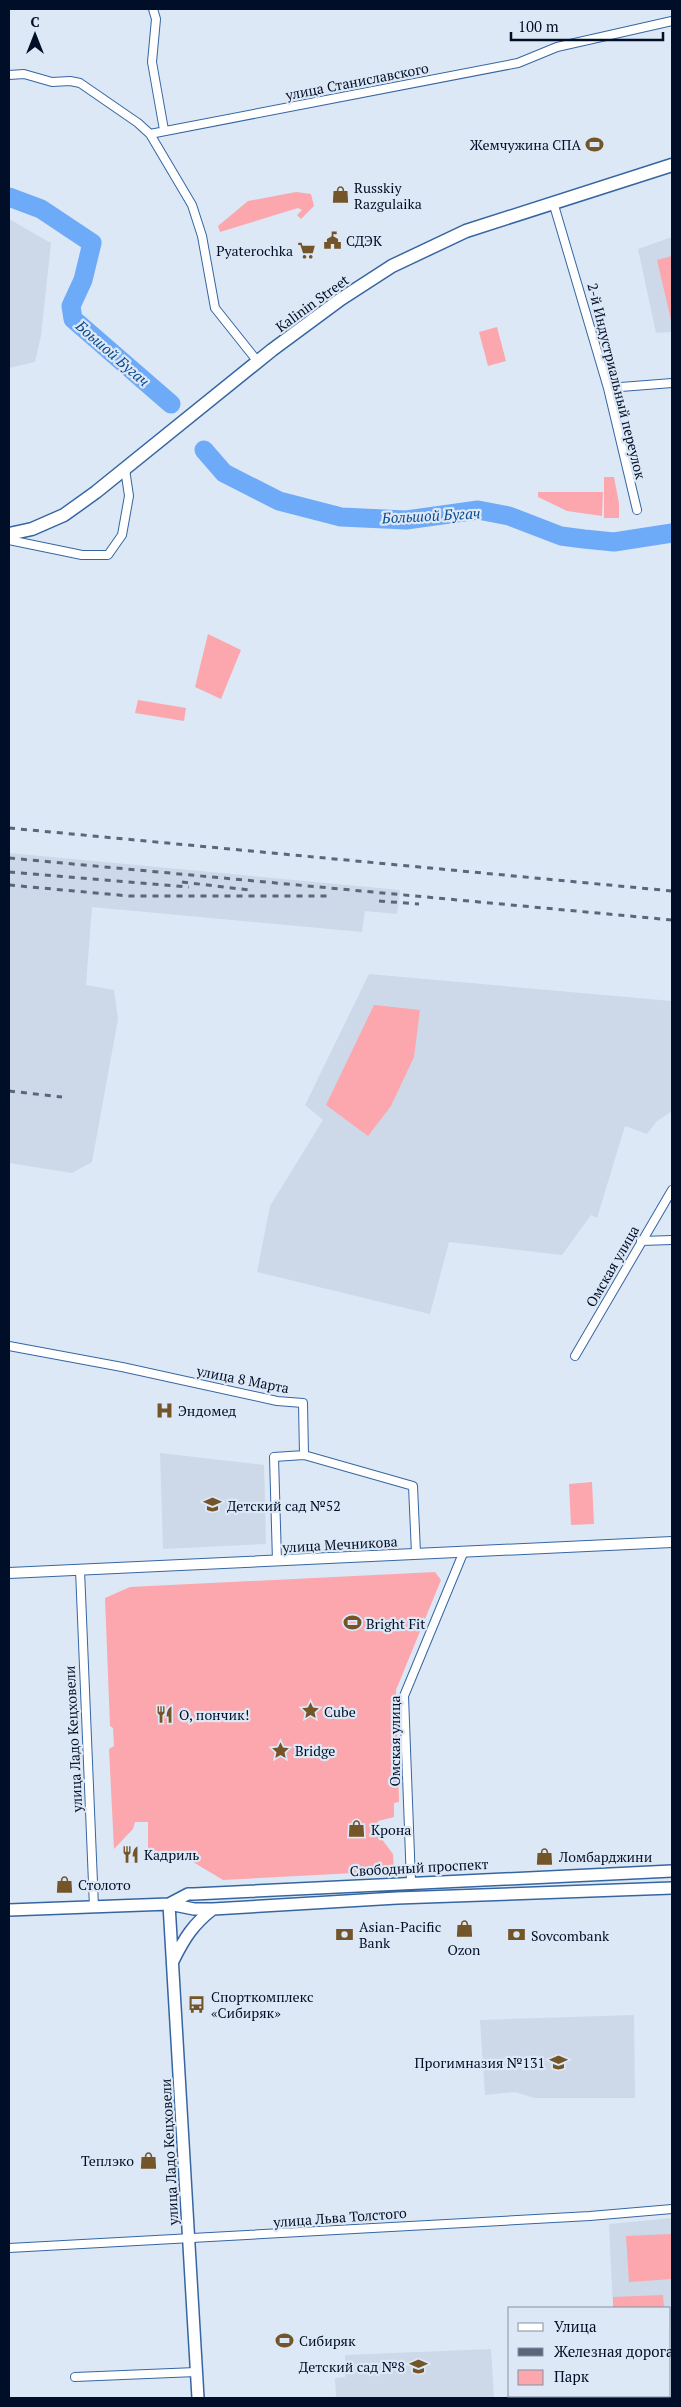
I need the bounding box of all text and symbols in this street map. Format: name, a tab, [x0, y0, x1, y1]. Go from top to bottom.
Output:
north arrow	[10, 10, 60, 60]
scale bar	[511, 10, 664, 42]
text: С	[30, 12, 40, 31]
text: 100 m	[518, 16, 559, 36]
street label: улица Станиславского	[283, 58, 430, 104]
sports icon: Жемчужина СПА	[585, 134, 605, 154]
place label: Жемчужина СПА	[470, 135, 581, 154]
place label: Russkiy Razgulaika	[354, 178, 422, 213]
shop icon: Russkiy Razgulaika	[330, 185, 350, 205]
public building icon: СДЭК	[322, 230, 342, 250]
place label: СДЭК	[346, 231, 383, 250]
supermarket icon: Pyaterochka	[297, 240, 317, 260]
place label: Pyaterochka	[216, 241, 293, 260]
street label: Kalinin Street	[272, 270, 353, 336]
street label: 2-й Индустриальный переулок	[583, 281, 651, 482]
water label: Боьшой Бугач	[71, 315, 154, 390]
water label: Большой Бугач	[380, 502, 481, 528]
street label: Омская улица	[581, 1222, 643, 1310]
street label: улица 8 Марта	[194, 1361, 291, 1397]
hospital icon: Эндомед	[154, 1400, 174, 1420]
place label: Эндомед	[178, 1401, 236, 1420]
school or university icon: Детский сад №52	[203, 1495, 223, 1515]
place label: Детский сад №52	[227, 1496, 341, 1515]
street label: улица Мечникова	[281, 1531, 398, 1557]
sports icon: Bright Fit	[342, 1613, 362, 1633]
place label: Bright Fit	[366, 1614, 426, 1633]
street label: улица Ладо Кецховели	[60, 1665, 86, 1814]
street label: Омская улица	[385, 1695, 404, 1787]
place icon: Cube	[300, 1701, 320, 1721]
place label: Cube	[324, 1702, 356, 1721]
restaurant icon: О, пончик!	[155, 1704, 175, 1724]
place label: О, пончик!	[179, 1705, 249, 1724]
place icon: Bridge	[271, 1740, 291, 1760]
place label: Bridge	[295, 1741, 335, 1760]
shop icon: Крона	[347, 1819, 367, 1839]
place label: Крона	[371, 1820, 411, 1839]
restaurant icon: Кадриль	[120, 1844, 140, 1864]
place label: Кадриль	[144, 1845, 199, 1864]
shop icon: Ломбарджини	[535, 1846, 555, 1866]
place label: Ломбарджини	[558, 1847, 653, 1866]
street label: Свободный проспект	[349, 1854, 489, 1880]
shop icon: Столото	[54, 1874, 74, 1894]
place label: Столото	[78, 1875, 131, 1894]
place label: Asian-Pacific Bank	[359, 1917, 441, 1952]
shop icon: Ozon	[454, 1919, 474, 1939]
bank icon: Asian-Pacific Bank	[335, 1924, 355, 1944]
bank icon: Sovcombank	[507, 1925, 527, 1945]
place label: Sovcombank	[531, 1926, 610, 1945]
place label: Ozon	[448, 1940, 481, 1959]
place label: Спорткомплекс «Сибиряк»	[211, 1987, 314, 2022]
bus stop icon: Спорткомплекс «Сибиряк»	[187, 1994, 207, 2014]
school or university icon: Прогимназия №131	[549, 2052, 569, 2072]
place label: Прогимназия №131	[415, 2053, 545, 2072]
street label: улица Ладо Кецховели	[156, 2078, 182, 2227]
shop icon: Теплэко	[138, 2150, 158, 2170]
place label: Теплэко	[81, 2151, 134, 2170]
street label: улица Льва Толстого	[272, 2203, 408, 2231]
legend	[508, 2307, 671, 2397]
text: Улица	[554, 2316, 597, 2336]
sports icon: Сибиряк	[275, 2330, 295, 2350]
place label: Сибиряк	[299, 2331, 356, 2350]
text: Железная дорога	[554, 2341, 674, 2361]
school or university icon: Детский сад №8	[409, 2356, 429, 2376]
place label: Детский сад №8	[299, 2357, 405, 2376]
text: Парк	[554, 2366, 590, 2386]

